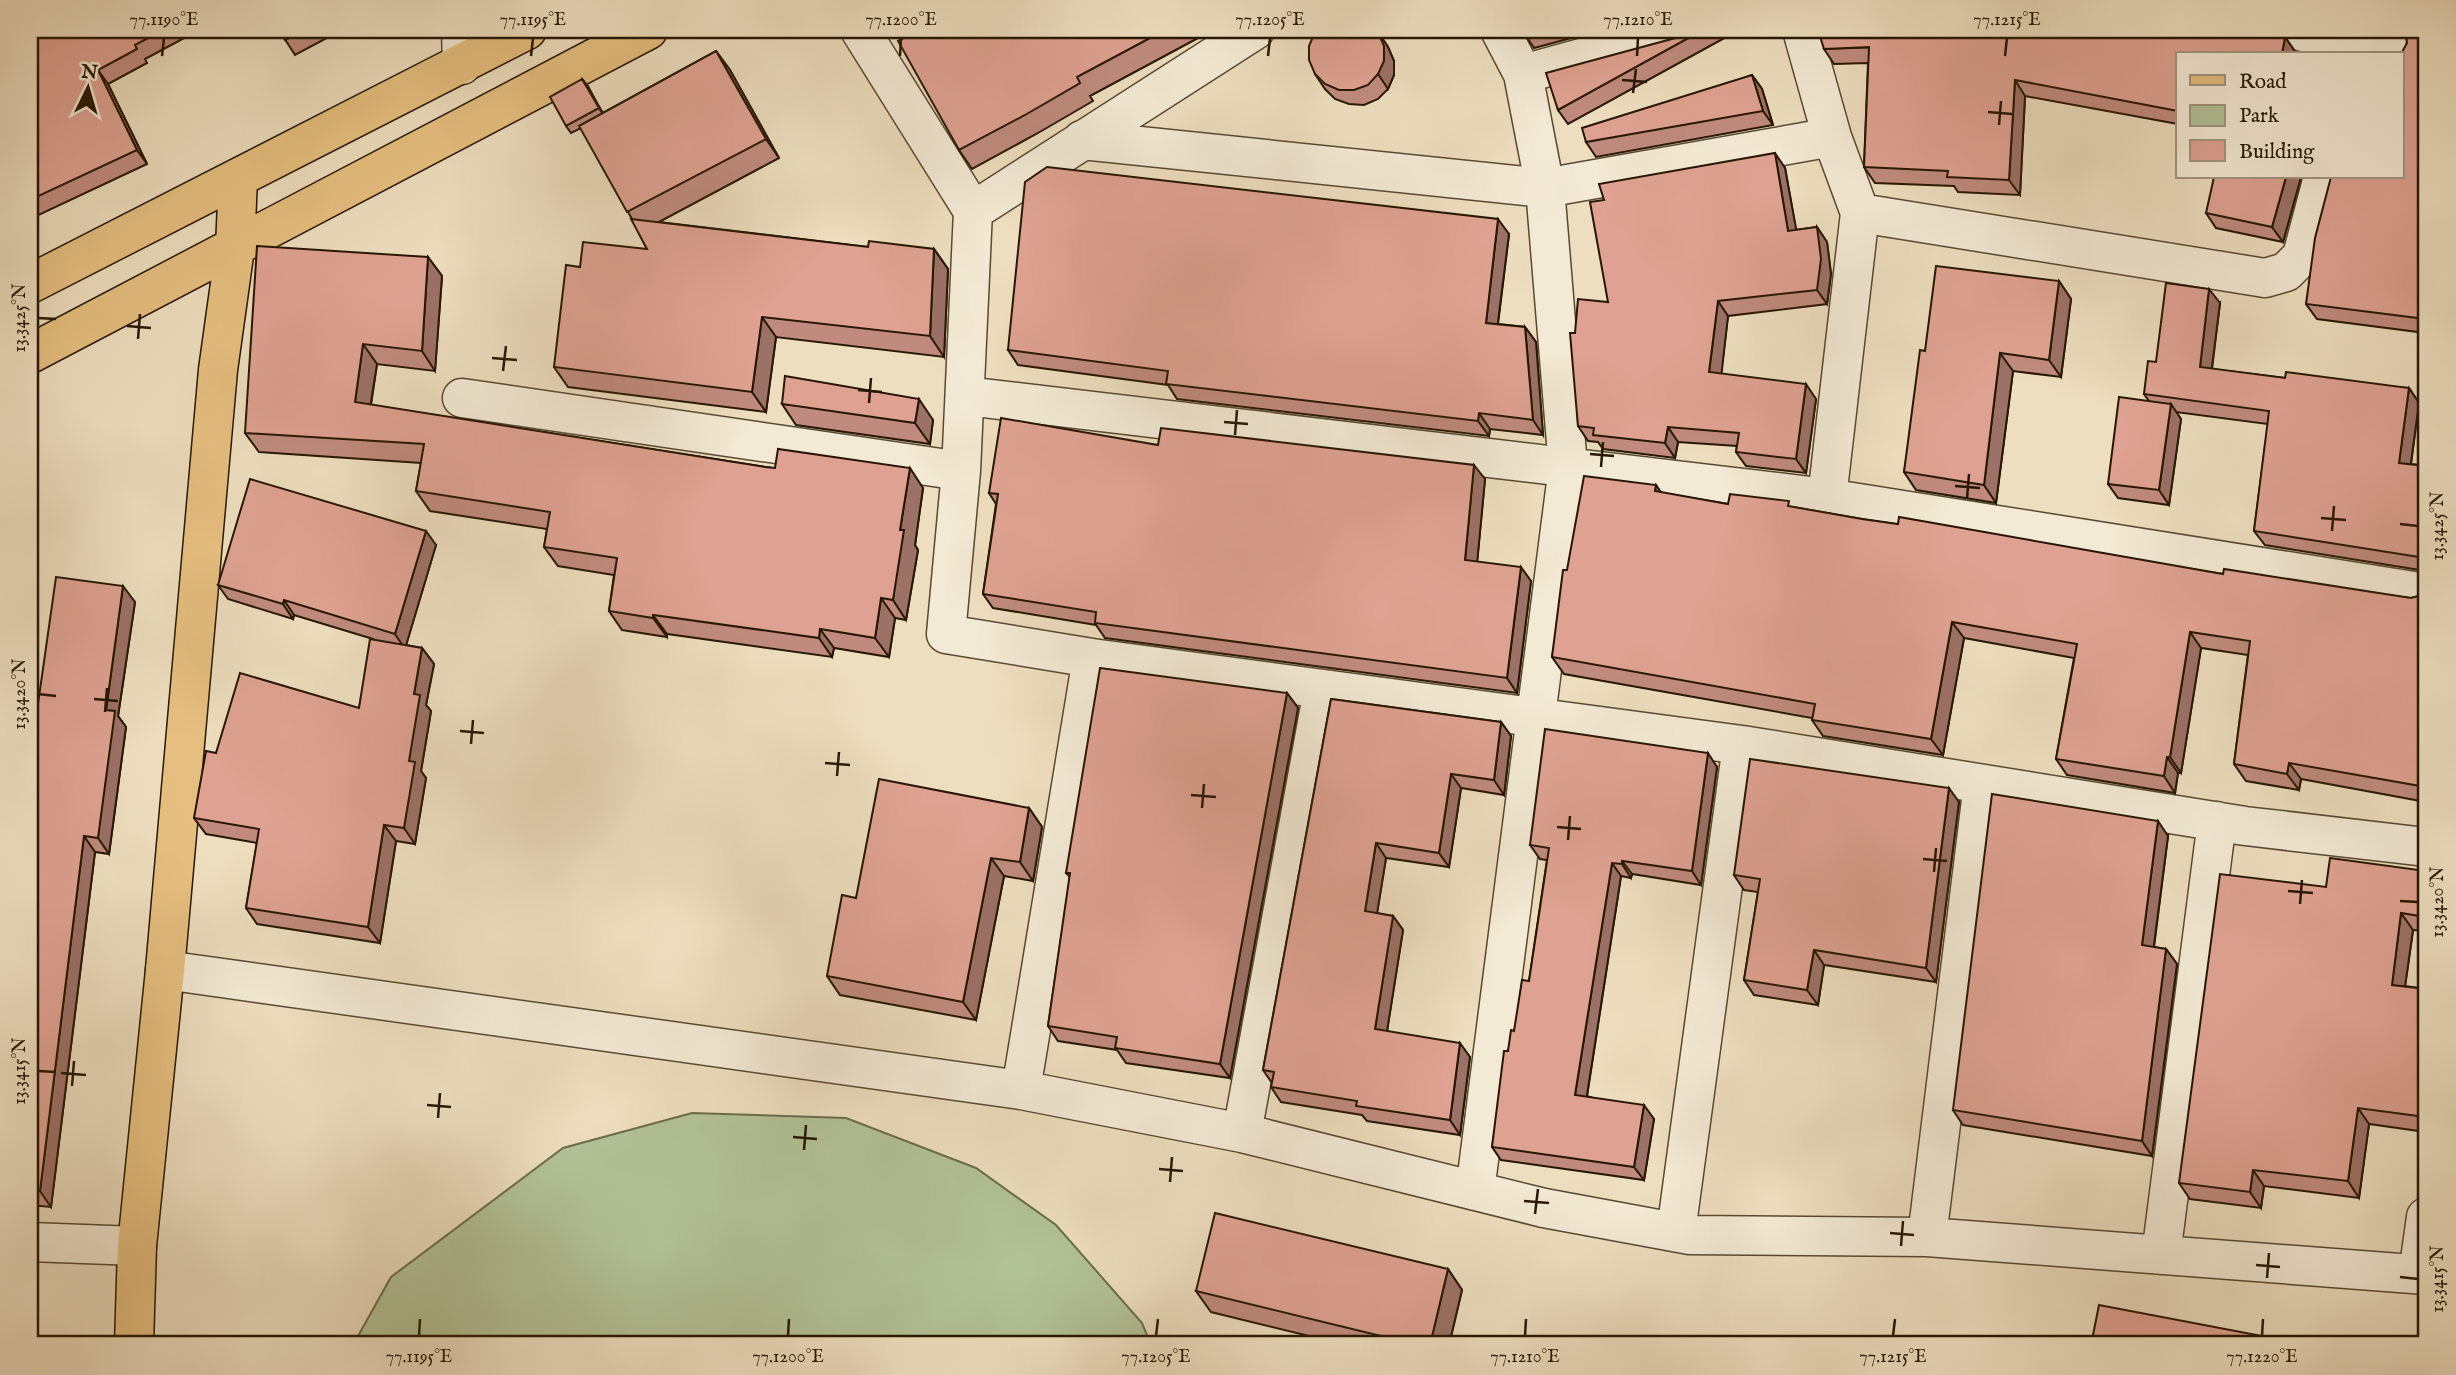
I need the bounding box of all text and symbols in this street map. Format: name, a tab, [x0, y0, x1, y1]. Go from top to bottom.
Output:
text: 77.1190°E	[130, 9, 199, 32]
text: 77.1195°E	[500, 9, 566, 32]
text: 77.1200°E	[865, 9, 937, 32]
text: 77.1205°E	[1235, 9, 1305, 32]
text: 77.1210°E	[1603, 9, 1673, 32]
text: 77.1215°E	[1973, 9, 2041, 32]
north arrow	[52, 52, 122, 122]
legend	[2176, 52, 2404, 178]
text: N	[79, 60, 99, 86]
text: Road	[2239, 69, 2287, 96]
text: Park	[2239, 103, 2280, 130]
text: Building	[2239, 139, 2315, 166]
text: 13.3425°N	[9, 283, 32, 353]
text: 13.3425°N	[2427, 491, 2450, 561]
text: 13.3420°N	[9, 658, 32, 730]
text: 13.3420°N	[2427, 866, 2450, 938]
text: 13.3415°N	[9, 1037, 32, 1105]
text: 13.3415°N	[2427, 1245, 2450, 1313]
text: 77.1195°E	[386, 1346, 452, 1369]
text: 77.1200°E	[752, 1346, 824, 1369]
text: 77.1205°E	[1121, 1346, 1191, 1369]
text: 77.1210°E	[1490, 1346, 1560, 1369]
text: 77.1215°E	[1859, 1346, 1927, 1369]
text: 77.1220°E	[2226, 1346, 2298, 1369]

